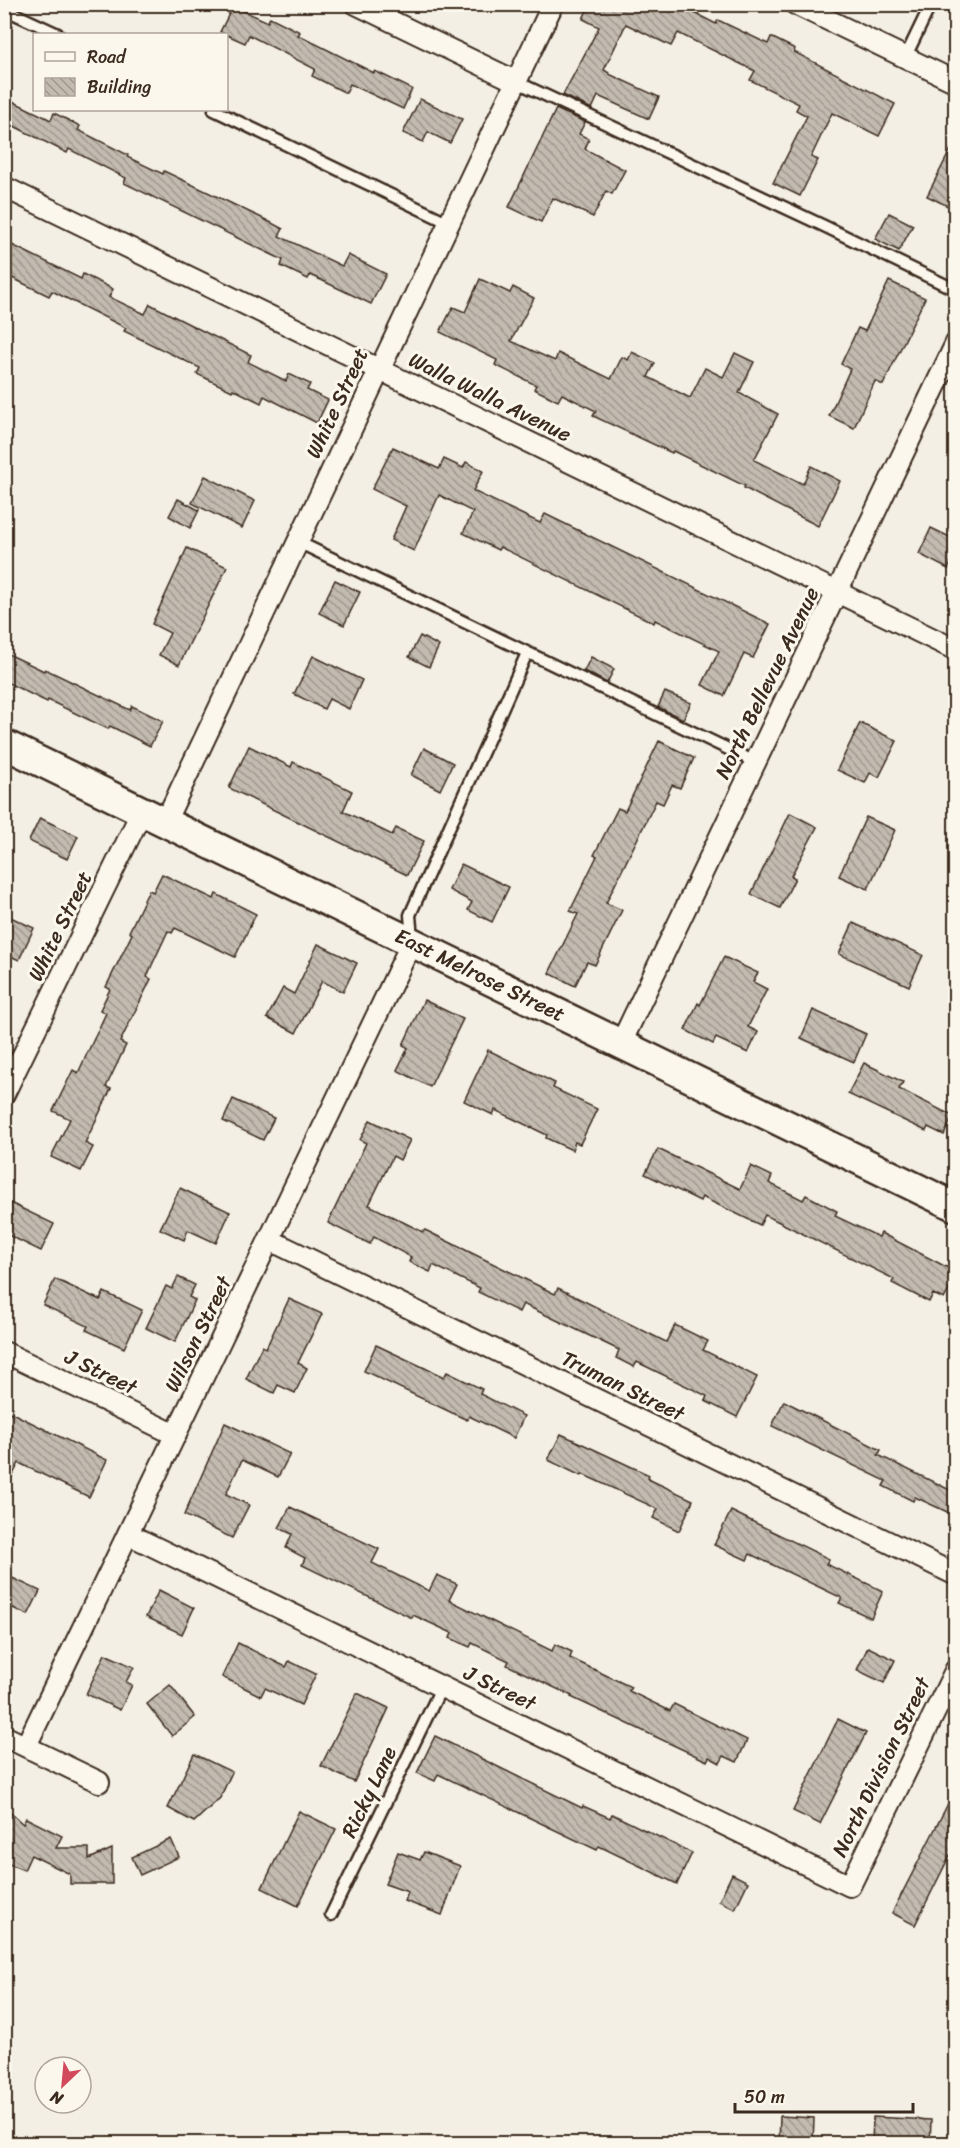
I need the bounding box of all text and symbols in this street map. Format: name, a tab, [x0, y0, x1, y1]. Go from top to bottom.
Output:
legend	[33, 33, 228, 111]
text: Road	[87, 41, 127, 73]
text: Building	[87, 71, 151, 103]
street label: White Street	[295, 341, 379, 465]
street label: Walla Walla Avenue	[402, 341, 578, 453]
street label: North Bellevue Avenue	[704, 580, 830, 786]
street label: White Street	[17, 864, 103, 988]
street label: East Melrose Street	[388, 917, 572, 1033]
street label: Wilson Street	[153, 1268, 243, 1399]
street label: J Street	[57, 1338, 145, 1406]
street label: Truman Street	[555, 1340, 693, 1433]
street label: J Street	[456, 1654, 544, 1722]
street label: North Division Street	[821, 1669, 942, 1864]
street label: Ricky Lane	[330, 1740, 408, 1844]
north arrow	[33, 2055, 93, 2115]
scale bar	[735, 2076, 914, 2114]
text: 50 m	[744, 2081, 785, 2113]
text: N	[44, 2082, 69, 2114]

